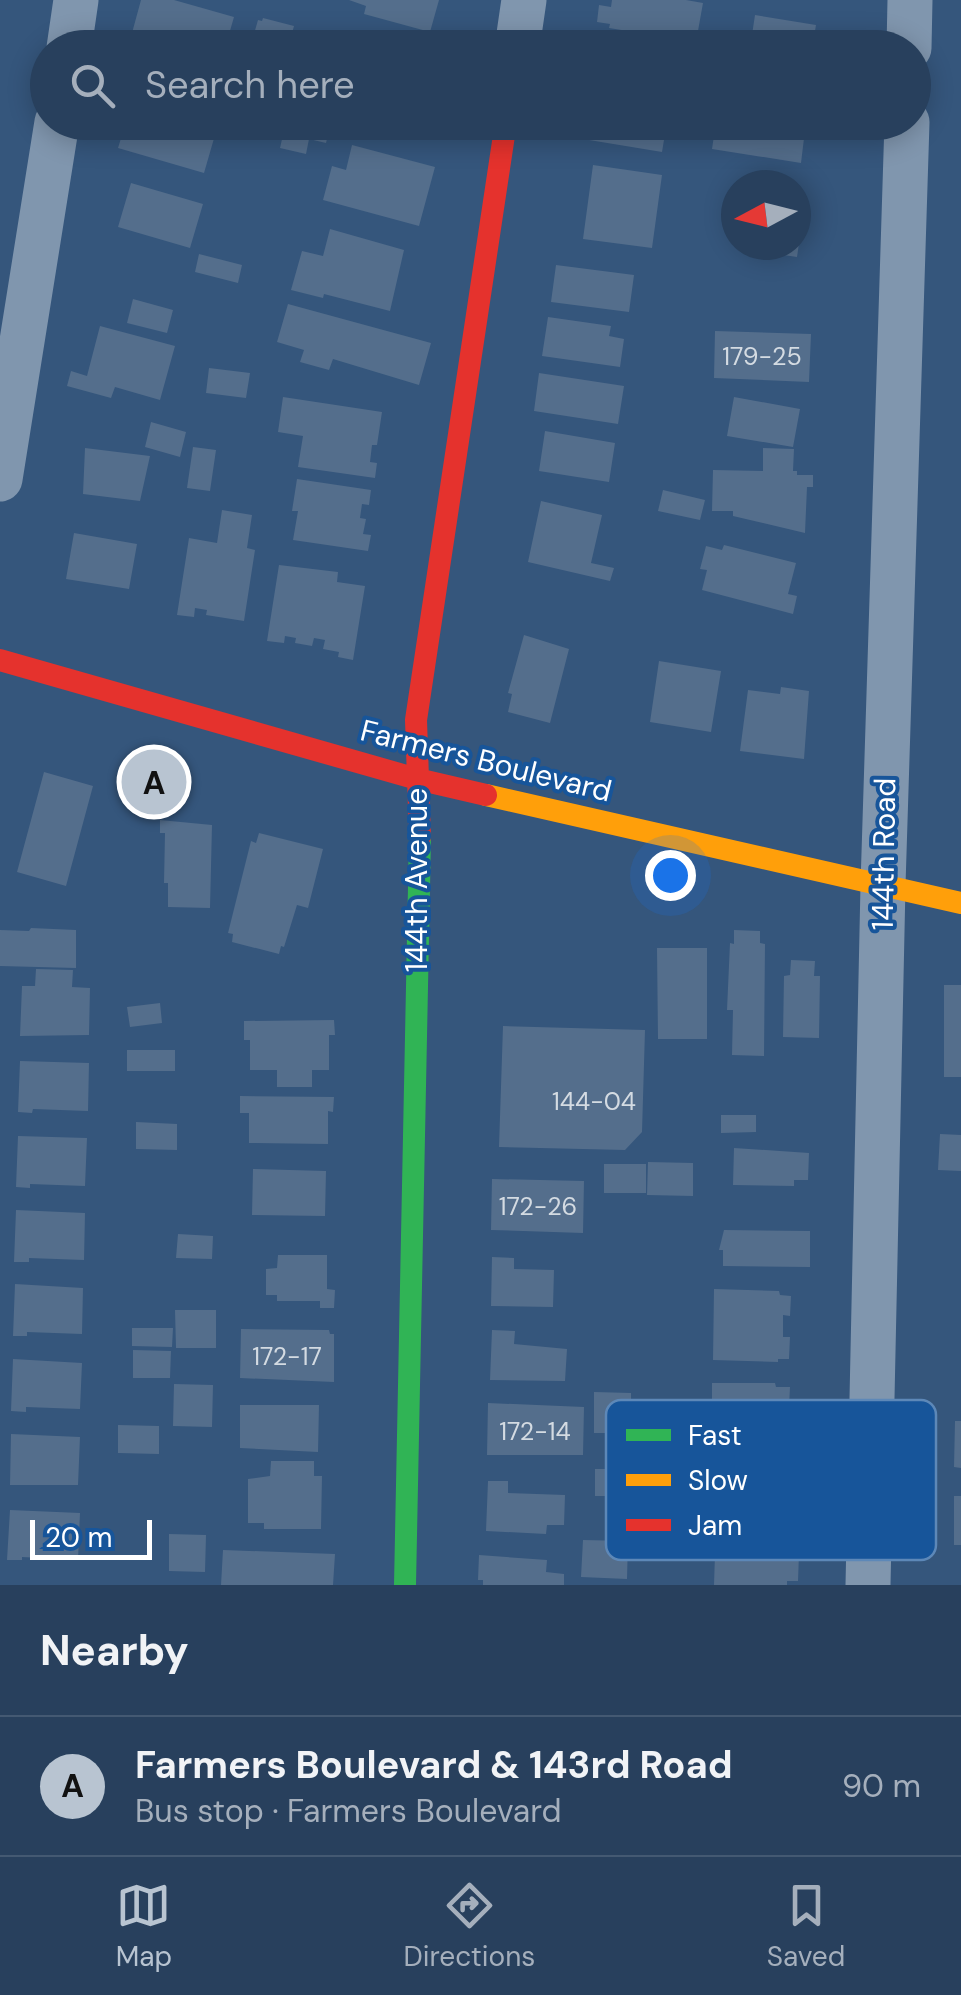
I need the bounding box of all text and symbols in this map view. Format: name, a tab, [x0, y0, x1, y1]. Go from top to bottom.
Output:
search box	[30, 30, 931, 140]
icon: search	[65, 58, 120, 113]
text: Search here	[145, 60, 355, 110]
north arrow	[721, 170, 811, 260]
house number: 179-25	[722, 340, 802, 373]
street label: Farmers Boulevard	[357, 710, 616, 811]
pin: A	[122, 744, 186, 820]
street label: 144th Road	[863, 777, 904, 931]
street label: 144th Avenue	[397, 788, 436, 972]
your location	[645, 850, 696, 901]
house number: 144-04	[552, 1085, 636, 1118]
house number: 172-26	[499, 1190, 577, 1223]
house number: 172-17	[252, 1340, 322, 1373]
legend	[606, 1400, 936, 1560]
house number: 172-14	[499, 1415, 571, 1448]
text: Fast	[688, 1417, 742, 1454]
text: Slow	[688, 1462, 748, 1499]
text: Jam	[688, 1507, 742, 1544]
scale bar	[30, 1515, 152, 1560]
text: 20 m	[45, 1519, 112, 1556]
text: Nearby	[40, 1623, 189, 1678]
text: Farmers Boulevard & 143rd Road	[135, 1740, 733, 1790]
text: A	[61, 1765, 84, 1807]
text: 90 m	[842, 1765, 921, 1807]
text: Bus stop · Farmers Boulevard	[135, 1790, 561, 1832]
tab: Map	[116, 1878, 172, 1975]
tab: Directions	[404, 1878, 535, 1975]
tab: Saved	[767, 1878, 845, 1975]

